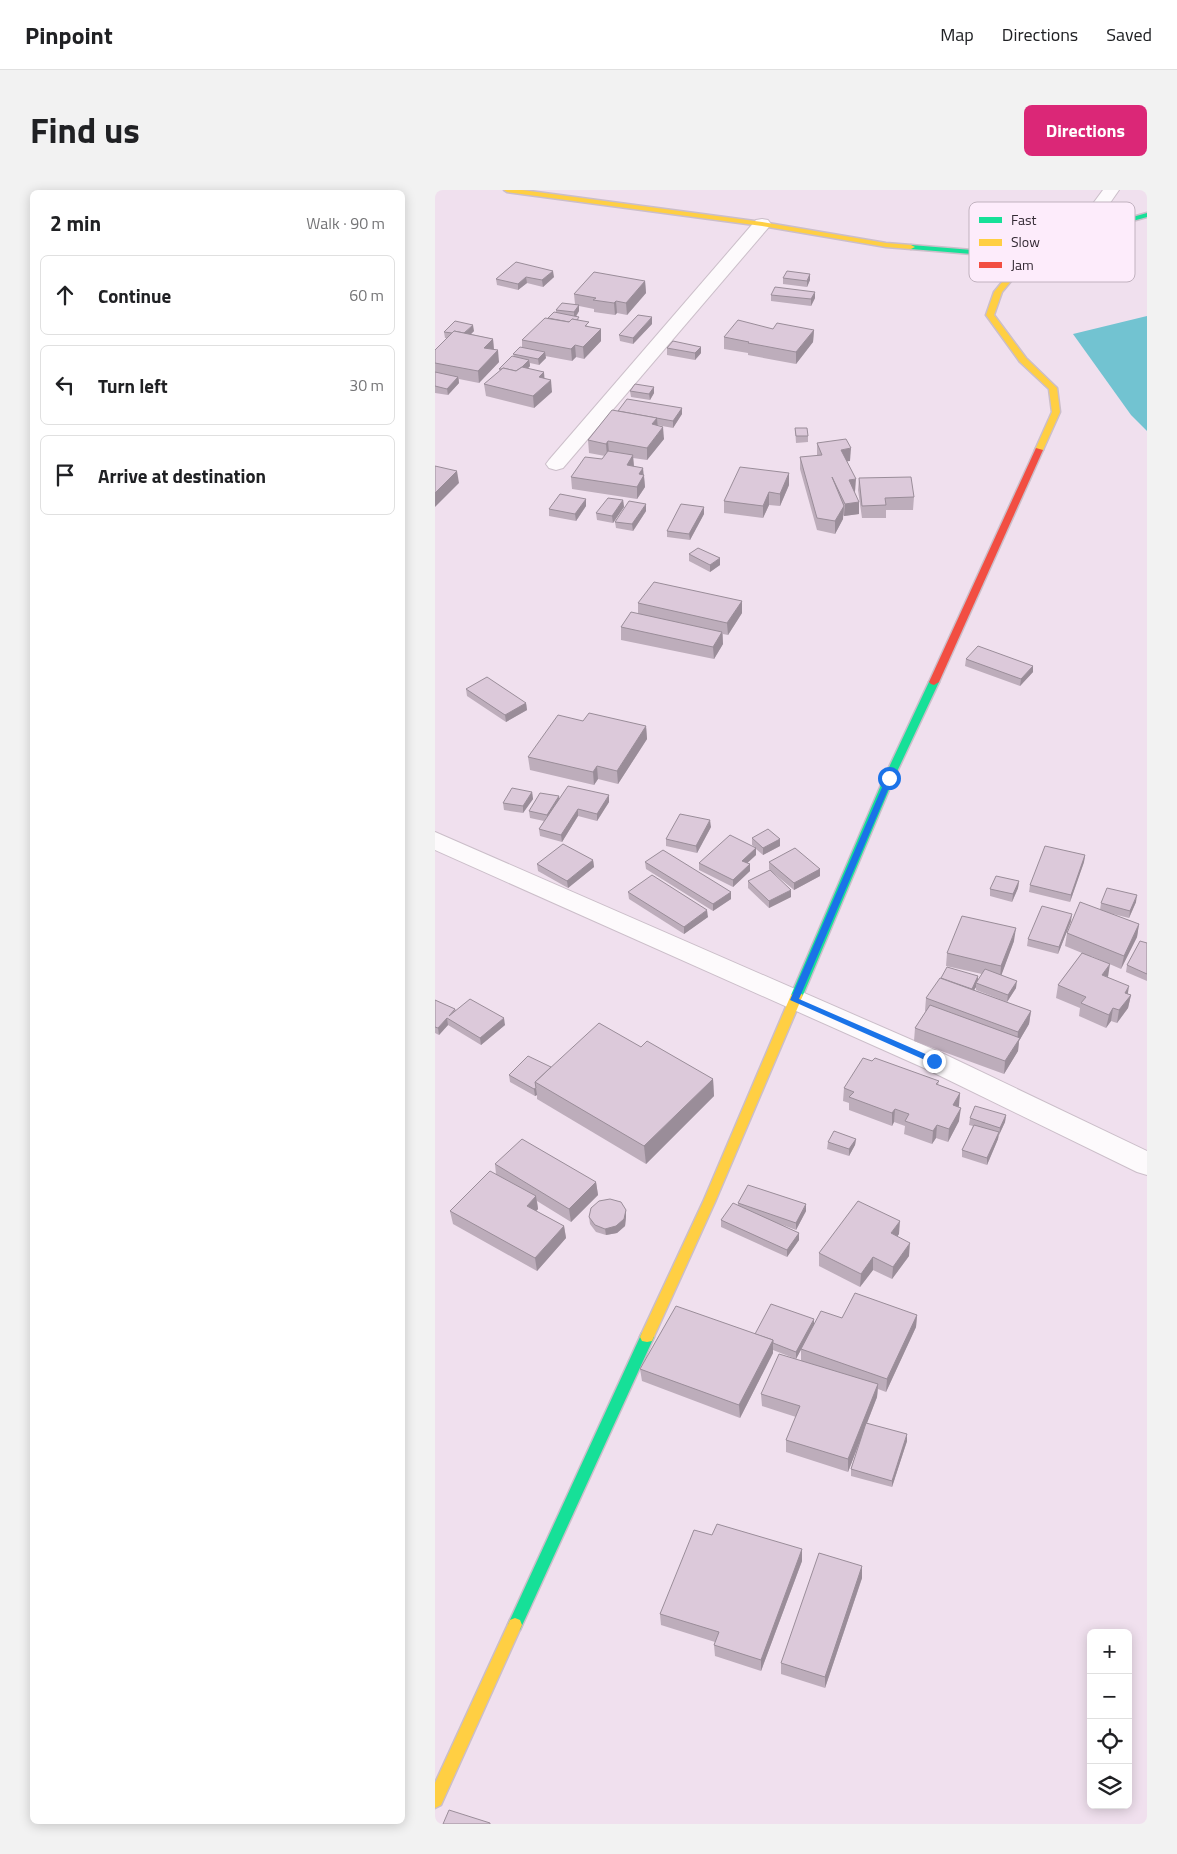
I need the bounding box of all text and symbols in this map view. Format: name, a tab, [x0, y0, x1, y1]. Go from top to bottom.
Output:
text: Pinpoint	[25, 17, 113, 53]
text: Map	[940, 21, 974, 48]
text: Directions	[1002, 21, 1078, 48]
text: Saved	[1106, 21, 1152, 48]
text: Find us	[30, 103, 140, 157]
button: Directions	[1024, 105, 1147, 156]
legend	[969, 202, 1135, 282]
text: 2 min	[50, 207, 101, 239]
text: Fast	[1011, 209, 1036, 230]
text: Walk · 90 m	[306, 211, 385, 235]
text: Slow	[1011, 231, 1040, 252]
text: Jam	[1011, 254, 1034, 275]
icon: ahead	[51, 281, 79, 309]
text: Continue	[98, 281, 171, 310]
text: 60 m	[349, 283, 384, 307]
icon: left	[51, 371, 79, 399]
text: Turn left	[98, 371, 168, 400]
text: 30 m	[349, 373, 384, 397]
icon: arrive	[51, 461, 79, 489]
text: Arrive at destination	[98, 461, 266, 490]
route start	[878, 767, 901, 790]
route end	[923, 1050, 946, 1073]
map controls	[1087, 1629, 1132, 1809]
button: +	[1087, 1629, 1132, 1674]
button: −	[1087, 1674, 1132, 1719]
button: locate	[1087, 1719, 1132, 1764]
button: layers	[1087, 1764, 1132, 1809]

